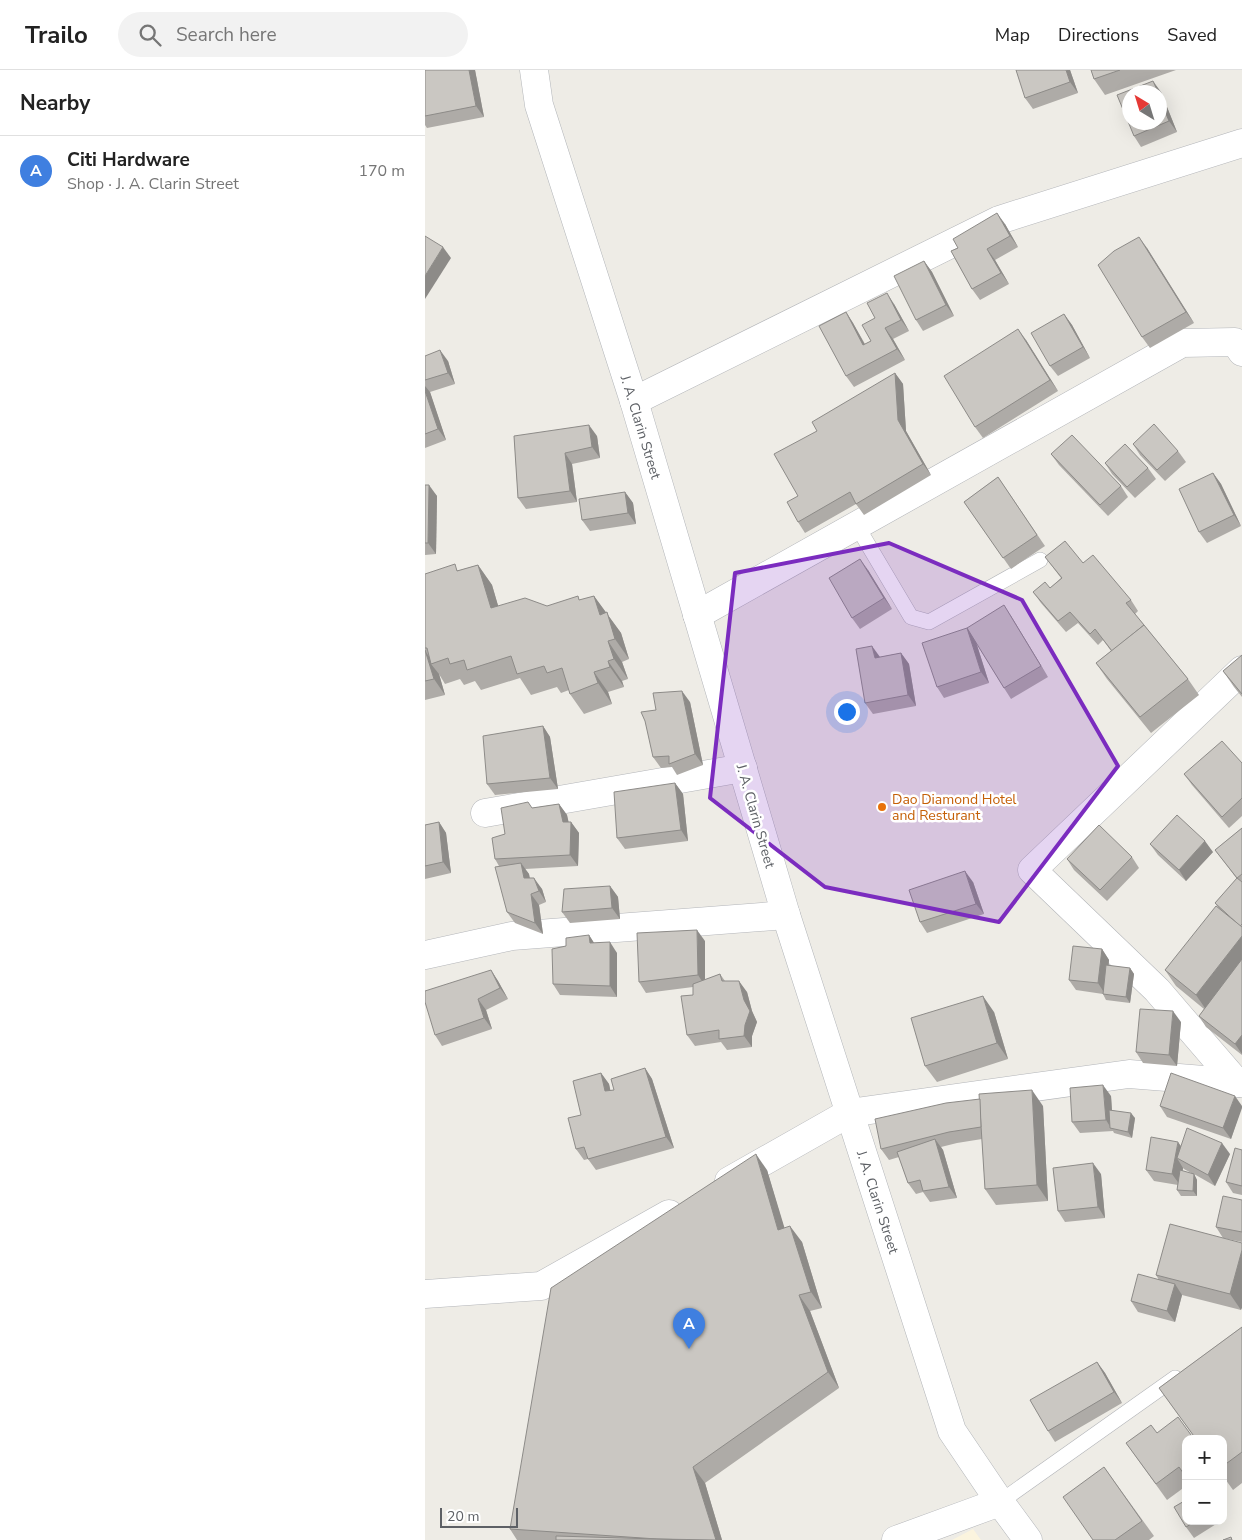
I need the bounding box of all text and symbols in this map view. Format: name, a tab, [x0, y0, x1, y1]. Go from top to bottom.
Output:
search box	[118, 12, 468, 57]
text: Trailo	[25, 19, 88, 51]
icon: search	[136, 21, 164, 49]
text: Search here	[176, 22, 277, 48]
text: Map	[995, 23, 1030, 47]
text: Directions	[1058, 23, 1139, 47]
text: Saved	[1167, 23, 1217, 47]
north arrow	[1122, 85, 1167, 130]
text: Nearby	[20, 89, 90, 117]
text: Citi Hardware	[67, 147, 190, 173]
text: A	[30, 160, 42, 182]
text: 170 m	[358, 160, 405, 182]
text: Shop · J. A. Clarin Street	[67, 173, 239, 195]
street label: J. A. Clarin Street	[615, 372, 665, 481]
your location	[834, 699, 860, 725]
street label: J. A. Clarin Street	[731, 761, 779, 870]
place label: Dao Diamond Hotel and Resturant	[892, 790, 1017, 825]
marker: Dao Diamond Hotel and Resturant	[876, 801, 888, 813]
street label: J. A. Clarin Street	[852, 1147, 903, 1256]
pin: A	[673, 1308, 705, 1349]
map controls	[1182, 1435, 1227, 1525]
button: +	[1182, 1435, 1227, 1480]
button: −	[1182, 1480, 1227, 1525]
scale bar	[440, 1505, 517, 1528]
text: 20 m	[447, 1507, 479, 1526]

